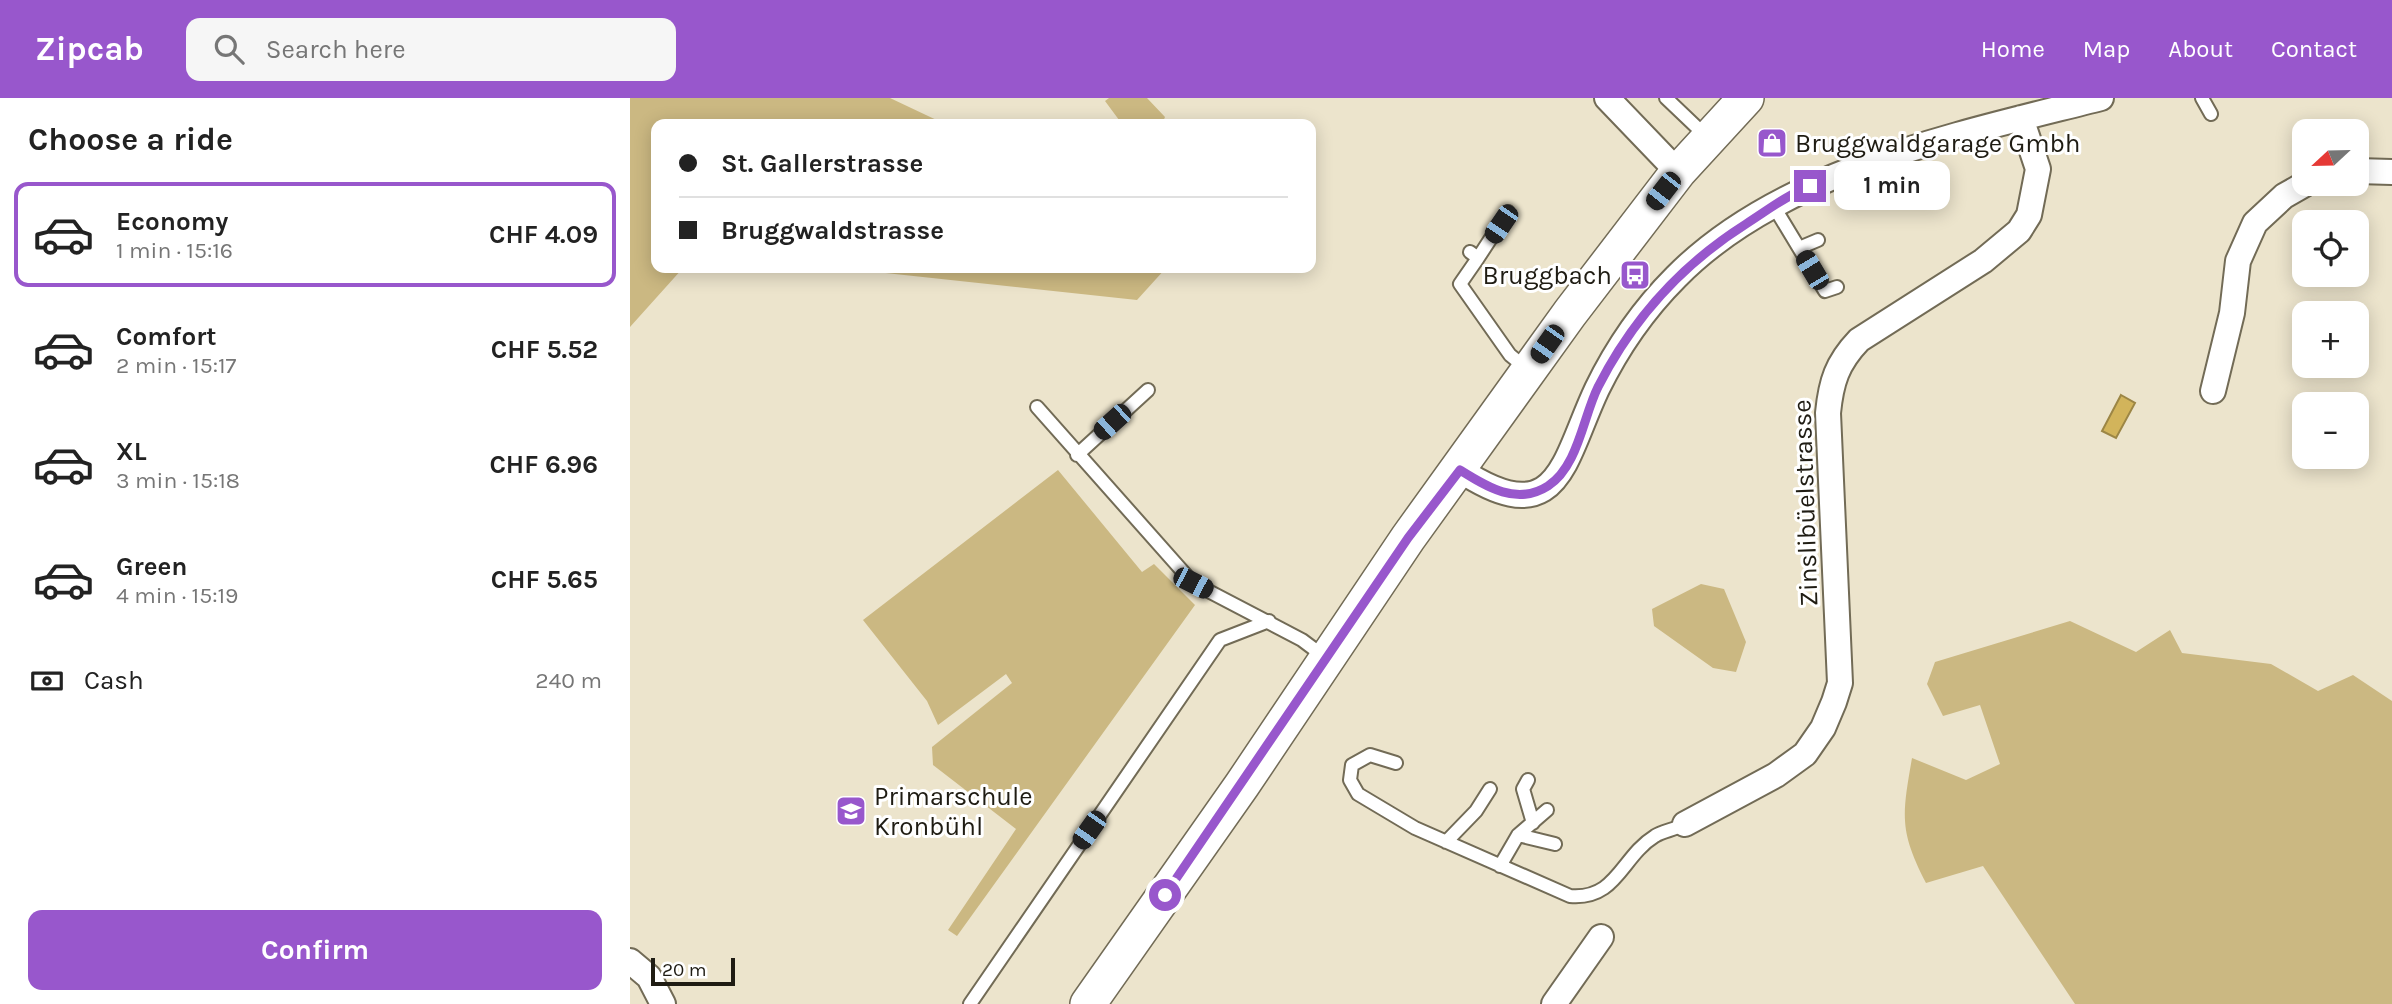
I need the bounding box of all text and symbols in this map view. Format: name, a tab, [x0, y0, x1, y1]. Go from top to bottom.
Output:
search box	[186, 18, 676, 81]
text: Zipcab	[35, 30, 144, 68]
icon: search	[210, 30, 248, 68]
text: Search here	[266, 34, 406, 65]
text: Home	[1981, 35, 2045, 63]
text: Map	[2083, 35, 2130, 63]
text: About	[2168, 35, 2233, 63]
text: Contact	[2271, 35, 2357, 63]
north arrow	[2292, 119, 2370, 196]
map controls	[2292, 119, 2369, 469]
text: Choose a ride	[28, 121, 233, 158]
shop icon: Bruggwaldgarage Gmbh	[1755, 126, 1789, 160]
place label: Bruggwaldgarage Gmbh	[1795, 128, 2081, 159]
text: St. Gallerstrasse	[721, 148, 923, 179]
callout: 1 min	[1834, 162, 1950, 210]
car	[1642, 168, 1685, 214]
route end	[1794, 170, 1826, 202]
text: 1 min	[1863, 172, 1921, 199]
car	[1481, 201, 1522, 247]
icon: car	[32, 203, 95, 266]
text: Economy	[116, 206, 228, 237]
button: locate	[2292, 210, 2369, 287]
text: Bruggwaldstrasse	[721, 215, 944, 246]
text: CHF 4.09	[489, 219, 598, 250]
text: 1 min · 15:16	[116, 237, 233, 264]
car	[1793, 247, 1832, 293]
bus stop icon: Bruggbach	[1618, 258, 1652, 292]
place label: Bruggbach	[1483, 260, 1612, 291]
button: +	[2292, 301, 2369, 378]
icon: car	[32, 318, 95, 381]
text: Comfort	[116, 321, 217, 352]
car	[1527, 321, 1568, 367]
text: CHF 5.52	[491, 334, 598, 365]
text: 2 min · 15:17	[116, 352, 236, 379]
button: −	[2292, 392, 2369, 469]
street label: Zinslibüelstrasse	[1786, 399, 1825, 607]
car	[1090, 400, 1135, 444]
icon: car	[32, 433, 95, 496]
text: XL	[116, 436, 147, 467]
text: CHF 6.96	[489, 449, 598, 480]
text: 3 min · 15:18	[116, 467, 240, 494]
icon: car	[32, 548, 95, 611]
text: Green	[116, 551, 188, 582]
text: CHF 5.65	[491, 564, 598, 595]
car	[1170, 564, 1217, 602]
text: 4 min · 15:19	[116, 582, 238, 609]
icon: cash	[28, 662, 66, 700]
text: Cash	[84, 665, 144, 696]
text: 240 m	[535, 667, 602, 694]
place label: Primarschule Kronbühl	[874, 781, 1033, 842]
school or university icon: Primarschule Kronbühl	[834, 794, 868, 828]
car	[1069, 807, 1110, 853]
route start	[1149, 879, 1181, 911]
button: Confirm	[28, 910, 602, 990]
scale bar	[651, 955, 735, 987]
text: 20 m	[662, 959, 707, 981]

